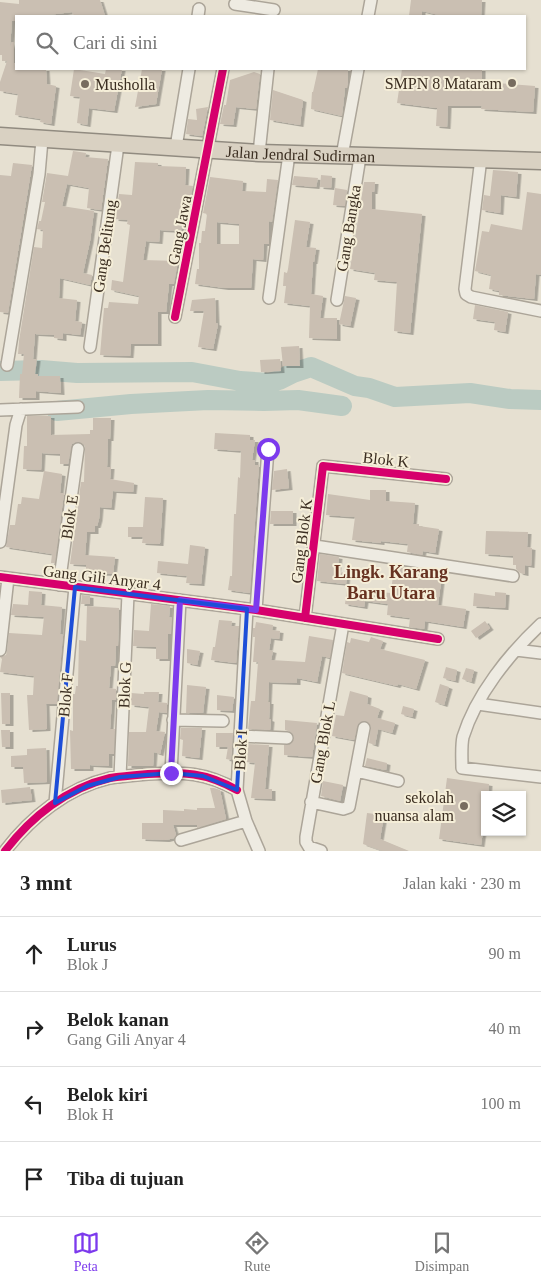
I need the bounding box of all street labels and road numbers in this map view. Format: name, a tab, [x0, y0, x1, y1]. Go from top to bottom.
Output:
street label: Jalan Jendral Sudirman	[225, 143, 375, 165]
street label: Gang Bangka	[333, 184, 365, 273]
street label: Gang Jawa	[164, 194, 196, 267]
street label: Gang Belitung	[90, 198, 120, 294]
street label: Blok K	[362, 449, 410, 470]
street label: Blok E	[58, 494, 81, 540]
street label: Gang Blok K	[288, 497, 316, 585]
street label: Gang Gili Anyar 4	[42, 562, 162, 594]
street label: Blok G	[115, 661, 134, 709]
street label: Blok F	[55, 672, 76, 718]
street label: Gang Blok L	[307, 699, 339, 785]
street label: Blok I	[231, 729, 250, 771]

